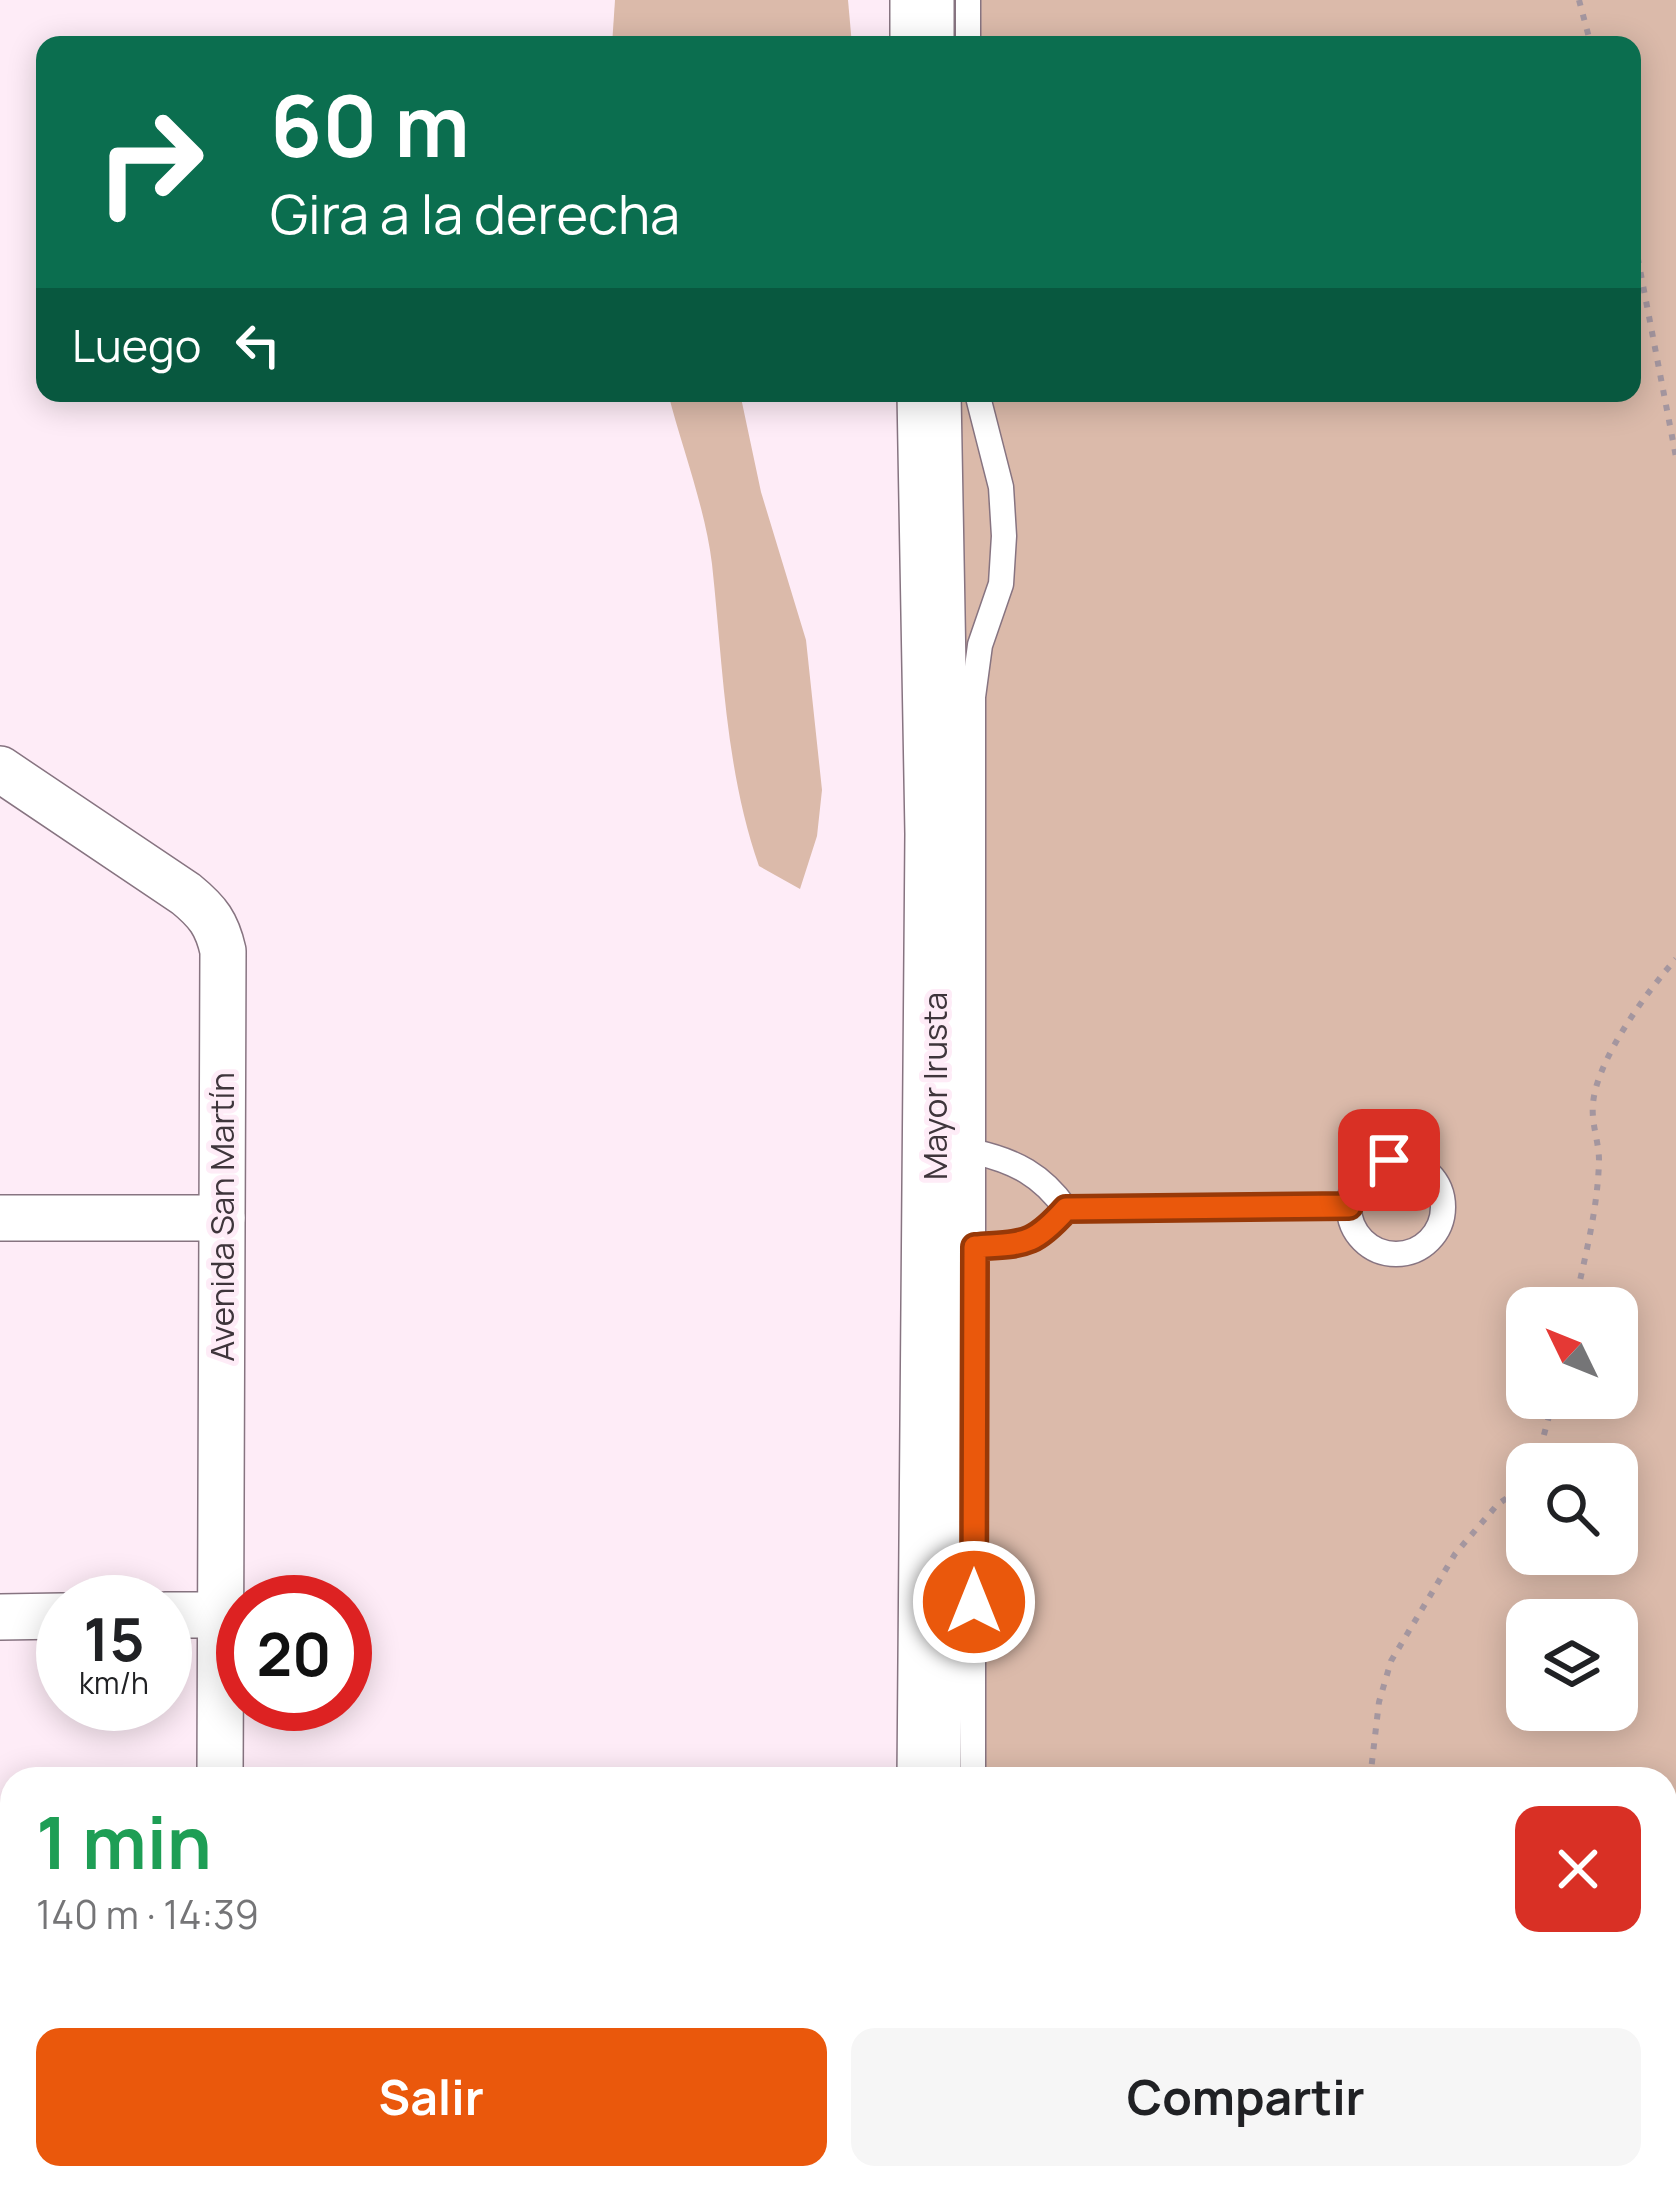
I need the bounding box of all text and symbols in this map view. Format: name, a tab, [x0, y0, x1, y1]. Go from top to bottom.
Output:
text: 60 m	[270, 67, 470, 182]
icon: right	[72, 84, 228, 240]
text: Gira a la derecha	[270, 176, 680, 250]
icon: left	[225, 312, 291, 378]
text: Luego	[72, 314, 201, 376]
street label: Mayor Irusta	[912, 992, 957, 1180]
street label: Avenida San Martín	[199, 1072, 244, 1362]
pin	[1338, 1109, 1440, 1211]
icon: arrive	[1356, 1127, 1422, 1193]
north arrow	[1506, 1287, 1638, 1419]
map controls	[1506, 1287, 1638, 1731]
button: search	[1506, 1443, 1638, 1575]
position arrow	[911, 1539, 1037, 1665]
speed limit sign: 20	[216, 1575, 372, 1731]
text: 15	[83, 1597, 145, 1679]
button: layers	[1506, 1599, 1638, 1731]
text: km/h	[79, 1662, 149, 1703]
text: 1 min	[36, 1792, 212, 1891]
button: close	[1515, 1806, 1641, 1932]
text: 140 m · 14:39	[36, 1887, 259, 1941]
button: Salir	[36, 2028, 827, 2166]
button: Compartir	[851, 2028, 1641, 2166]

